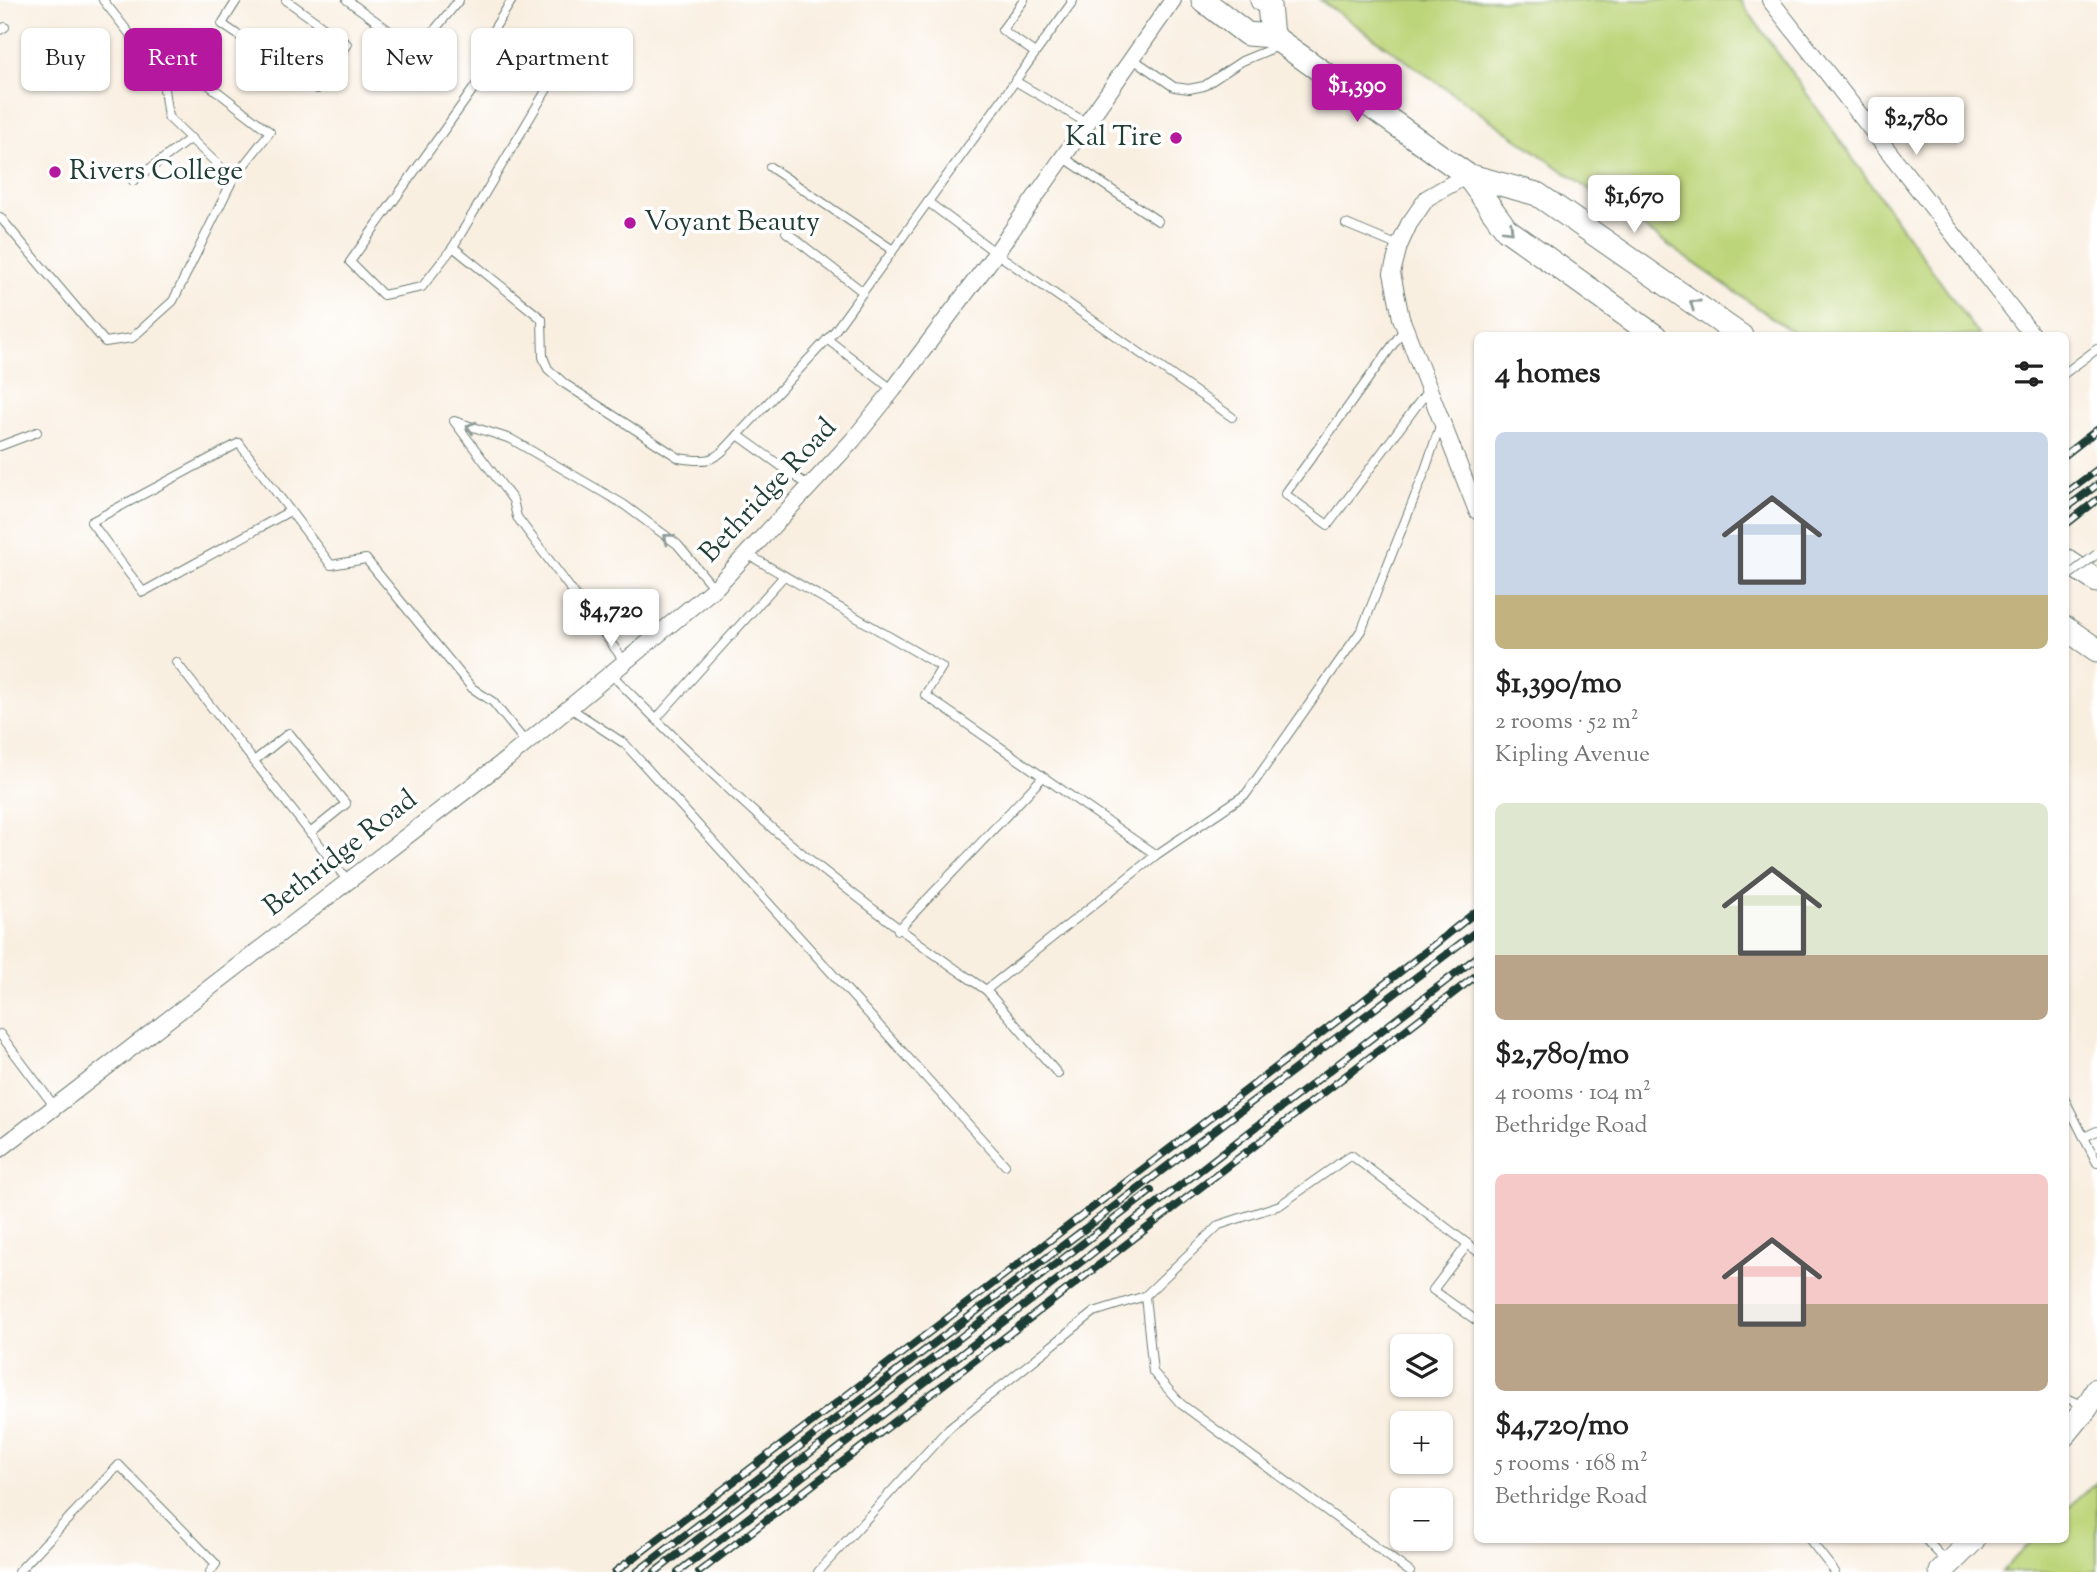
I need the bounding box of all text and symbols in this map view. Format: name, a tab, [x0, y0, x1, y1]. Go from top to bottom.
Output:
chip: Buy	[21, 28, 110, 91]
chip: Rent	[124, 28, 222, 91]
chip: Filters	[236, 28, 348, 91]
chip: New	[362, 28, 457, 91]
chip: Apartment	[471, 28, 633, 91]
pin: $1,390	[1300, 64, 1414, 124]
text: $1,390	[1328, 70, 1386, 103]
pin: $2,780	[1859, 97, 1973, 157]
text: $2,780	[1884, 103, 1948, 136]
place label: Kal Tire	[1065, 118, 1162, 158]
marker: Kal Tire	[1168, 130, 1184, 146]
place label: Rivers College	[69, 152, 243, 192]
marker: Rivers College	[47, 164, 63, 180]
pin: $1,670	[1577, 176, 1691, 235]
text: $1,670	[1604, 181, 1664, 214]
place label: Voyant Beauty	[644, 203, 820, 243]
marker: Voyant Beauty	[622, 215, 638, 231]
one-way arrow	[1501, 221, 1514, 233]
one-way arrow	[1689, 300, 1702, 312]
text: 4 homes	[1495, 353, 1601, 396]
icon: filters	[2010, 355, 2048, 393]
street label: Bethridge Road	[691, 409, 847, 573]
one-way arrow	[466, 420, 478, 435]
icon: home	[1709, 477, 1835, 603]
one-way arrow	[663, 533, 676, 546]
pin: $4,720	[554, 590, 668, 649]
text: $4,720	[579, 595, 643, 628]
text: $1,390/mo	[1495, 663, 1622, 706]
text: 2 rooms · 52 m²	[1495, 706, 1638, 739]
text: Kipling Avenue	[1495, 739, 1650, 772]
street label: Bethridge Road	[256, 781, 427, 927]
icon: home	[1709, 848, 1835, 974]
text: $2,780/mo	[1495, 1034, 1629, 1077]
text: 4 rooms · 104 m²	[1495, 1077, 1651, 1110]
text: Bethridge Road	[1495, 1110, 1647, 1143]
icon: home	[1709, 1219, 1835, 1345]
map controls	[1390, 1334, 1453, 1551]
button: layers	[1390, 1334, 1453, 1397]
text: $4,720/mo	[1495, 1405, 1629, 1448]
button: +	[1390, 1411, 1453, 1474]
text: 5 rooms · 168 m²	[1495, 1448, 1648, 1481]
text: Bethridge Road	[1495, 1481, 1647, 1514]
button: −	[1390, 1488, 1453, 1551]

